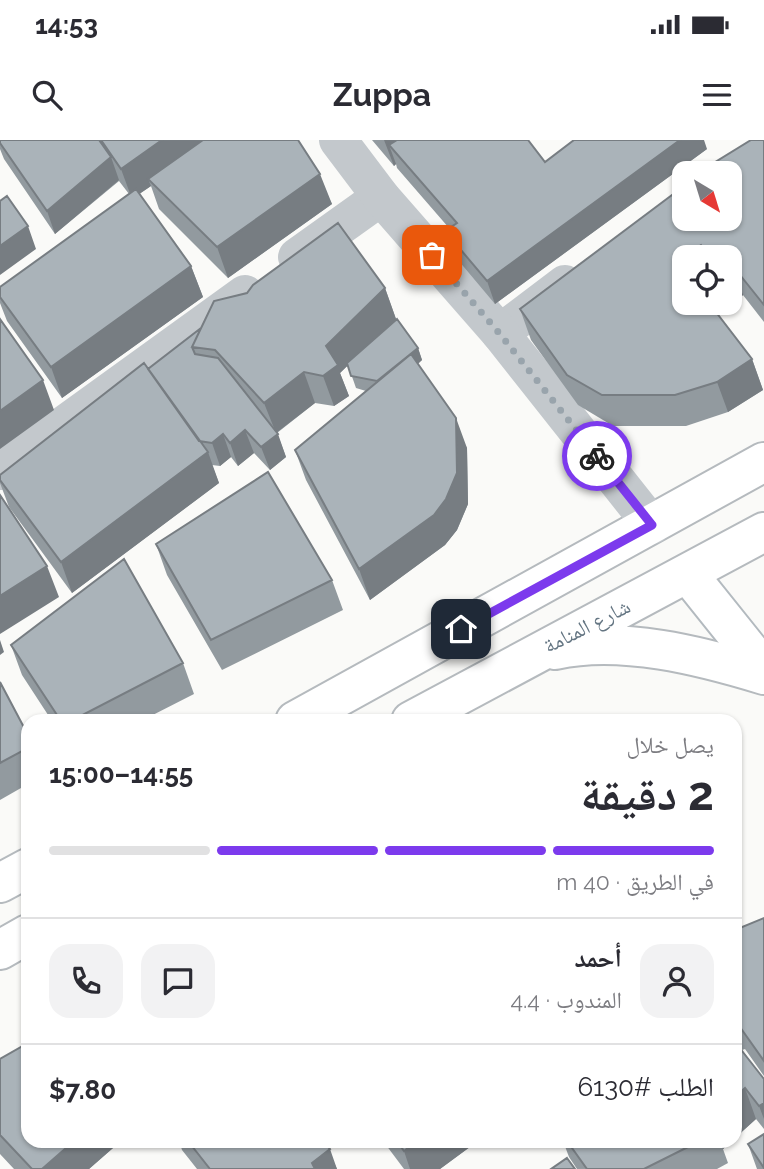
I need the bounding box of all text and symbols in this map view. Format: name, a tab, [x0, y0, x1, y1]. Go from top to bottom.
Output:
text: 14:53	[35, 10, 98, 40]
icon: search	[28, 76, 66, 114]
text: Zuppa	[333, 76, 431, 113]
icon: menu	[698, 76, 736, 114]
north arrow	[672, 161, 742, 231]
map controls	[672, 161, 742, 315]
pin	[402, 225, 462, 285]
icon: bag	[413, 236, 451, 274]
button: locate	[672, 245, 742, 315]
courier	[562, 421, 632, 491]
icon: bike	[578, 437, 616, 475]
street label: شارع المنامة	[539, 593, 635, 659]
pin	[431, 599, 491, 659]
icon: home	[442, 610, 480, 648]
text: يصل خلال	[626, 731, 714, 758]
text: 14:55–15:00	[49, 759, 193, 789]
text: 2 دقيقة	[580, 767, 714, 821]
text: في الطريق · 40 m	[556, 868, 714, 895]
text: أحمد	[574, 943, 622, 973]
button: phone	[49, 944, 123, 1018]
button: chat	[141, 944, 215, 1018]
button: person	[640, 944, 714, 1018]
text: المندوب · 4.4	[510, 986, 622, 1013]
text: الطلب #6130	[577, 1072, 714, 1102]
text: $7.80	[49, 1075, 116, 1105]

